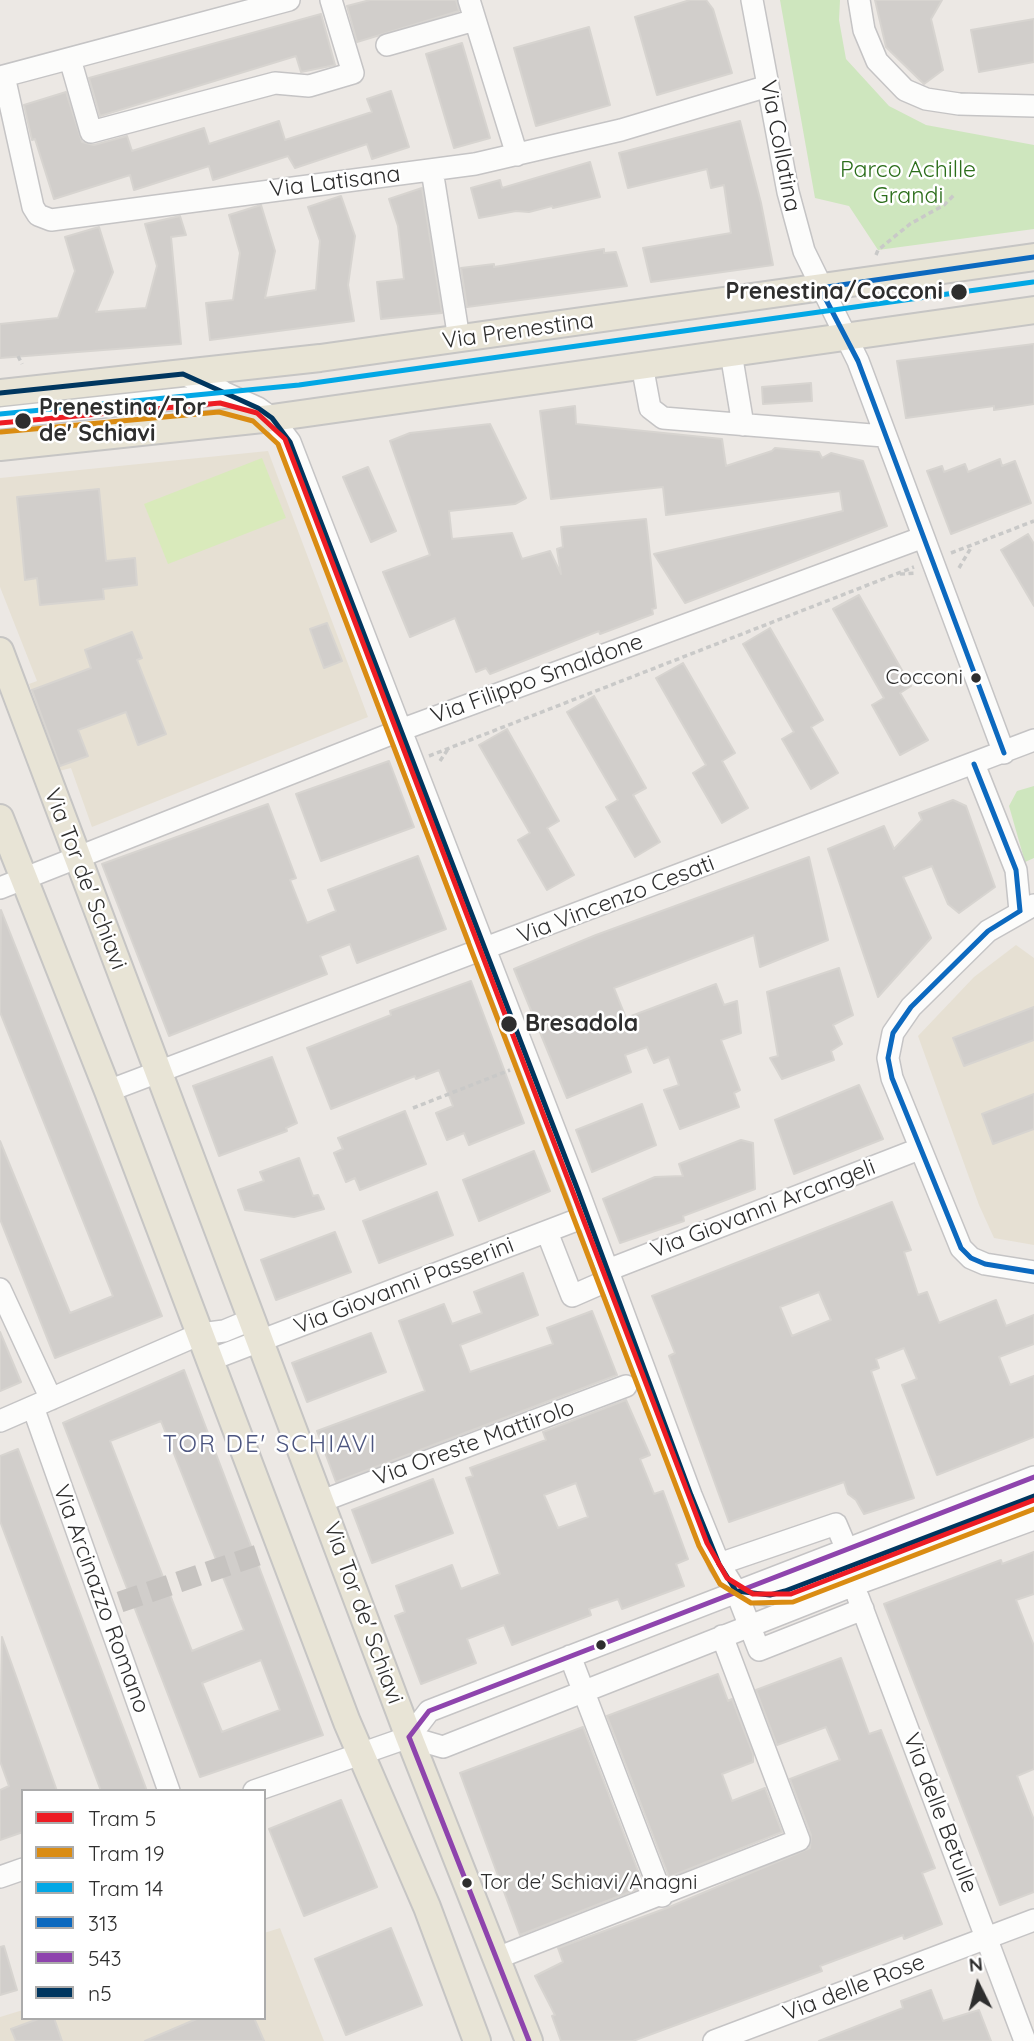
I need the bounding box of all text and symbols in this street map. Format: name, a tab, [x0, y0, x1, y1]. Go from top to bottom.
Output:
street label: Via Collatina	[754, 78, 806, 214]
park label: Parco Achille Grandi	[840, 156, 976, 210]
street label: Via Latisana	[268, 160, 402, 204]
place label: Prenestina/Cocconi	[725, 278, 943, 306]
marker: Prenestina/Cocconi	[949, 282, 969, 302]
street label: Via Prenestina	[441, 307, 595, 355]
place label: Prenestina/Tor de' Schiavi	[39, 394, 206, 448]
marker: Prenestina/Tor de' Schiavi	[13, 411, 33, 431]
street label: Via Filippo Smaldone	[427, 628, 647, 730]
place label: Cocconi	[886, 665, 963, 691]
marker: Cocconi	[969, 671, 983, 685]
street label: Via Tor de' Schiavi	[38, 785, 132, 973]
street label: Via Vincenzo Cesati	[514, 850, 718, 950]
place label: Bresadola	[525, 1010, 638, 1038]
marker: Bresadola	[499, 1014, 519, 1034]
street label: Via Giovanni Arcangeli	[647, 1153, 879, 1265]
street label: Via Giovanni Passerini	[290, 1231, 518, 1341]
street label: Via Oreste Mattirolo	[370, 1394, 578, 1492]
district label: TOR DE' SCHIAVI	[164, 1431, 376, 1459]
street label: Via Arcinazzo Romano	[47, 1481, 155, 1717]
street label: Via Tor de' Schiavi	[317, 1518, 409, 1708]
unlabelled marker	[594, 1638, 608, 1652]
street label: Via delle Betulle	[897, 1729, 983, 1897]
legend	[21, 1789, 266, 2020]
text: Tram 5	[88, 1805, 156, 1831]
text: Tram 19	[88, 1840, 164, 1866]
place label: Tor de' Schiavi/Anagni	[480, 1870, 697, 1896]
text: Tram 14	[88, 1875, 163, 1901]
marker: Tor de' Schiavi/Anagni	[460, 1876, 474, 1890]
text: 313	[88, 1910, 118, 1936]
text: 543	[88, 1945, 122, 1971]
street label: Via delle Rose	[779, 1948, 929, 2028]
north arrow	[943, 1950, 1013, 2020]
text: N	[968, 1951, 984, 1977]
text: n5	[88, 1980, 112, 2006]

